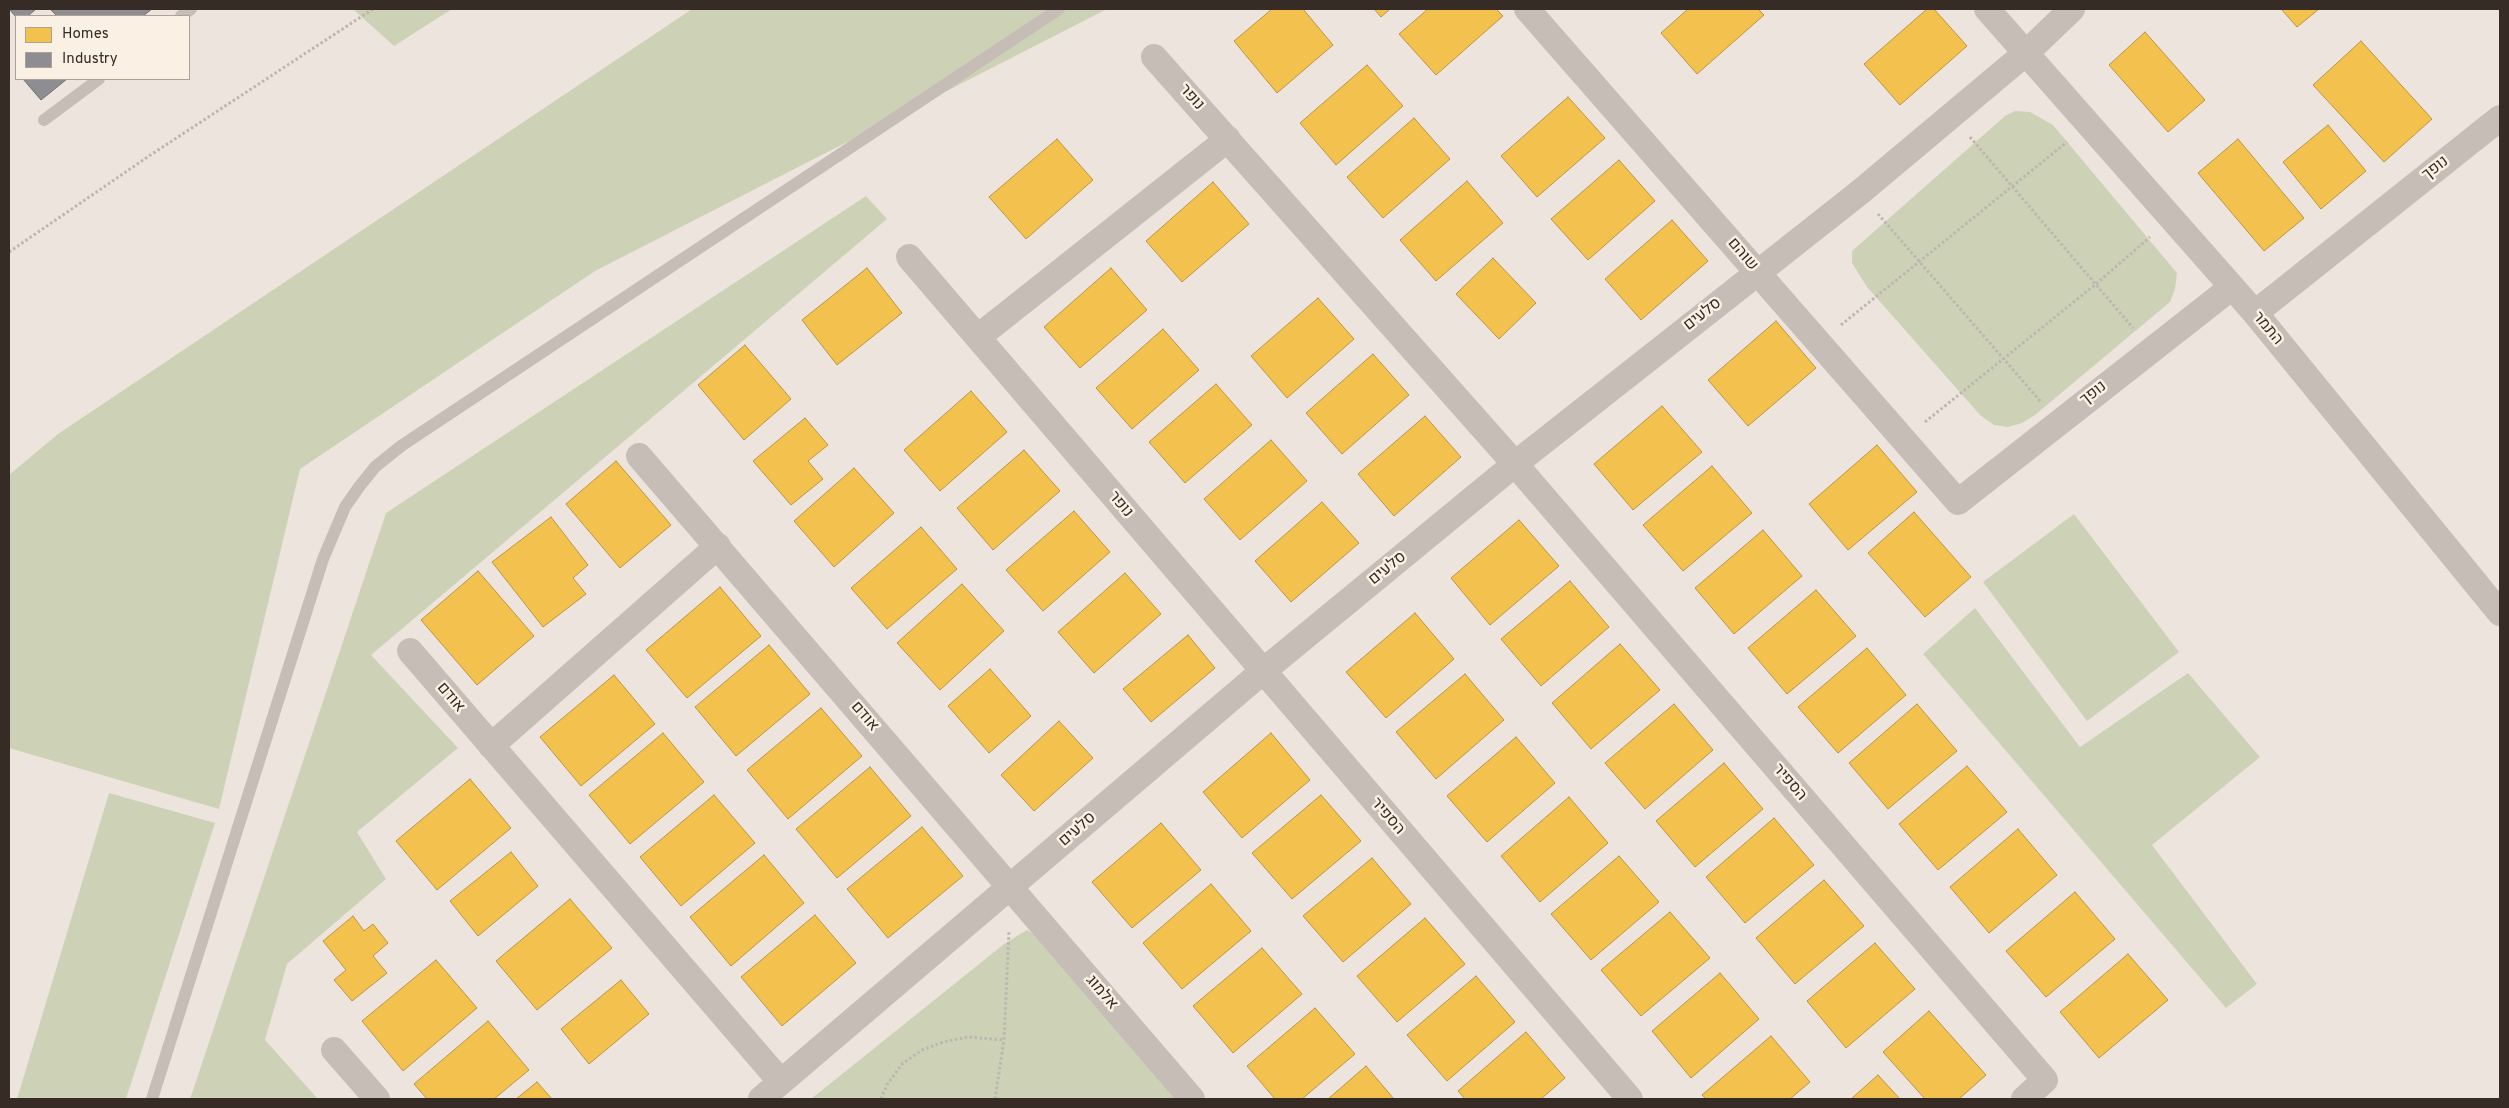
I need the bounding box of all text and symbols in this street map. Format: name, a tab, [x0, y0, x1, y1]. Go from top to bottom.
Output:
legend	[15, 15, 190, 80]
text: Homes	[62, 25, 109, 44]
text: Industry	[62, 50, 118, 69]
street label: נופר	[1174, 81, 1208, 115]
street label: נופך	[2419, 153, 2453, 185]
street label: שוהם	[1723, 235, 1761, 275]
street label: סלעים	[1680, 294, 1726, 336]
street label: התמר	[2248, 309, 2286, 349]
street label: נופך	[2077, 378, 2111, 410]
street label: נופר	[1104, 488, 1136, 522]
street label: סלעים	[1365, 548, 1411, 590]
street label: אודם	[432, 679, 468, 717]
street label: אודם	[846, 698, 882, 736]
street label: הספיר	[1768, 761, 1810, 805]
street label: הספיר	[1366, 795, 1408, 839]
street label: סלעים	[1056, 809, 1100, 851]
street label: אלמוג	[1081, 972, 1121, 1014]

